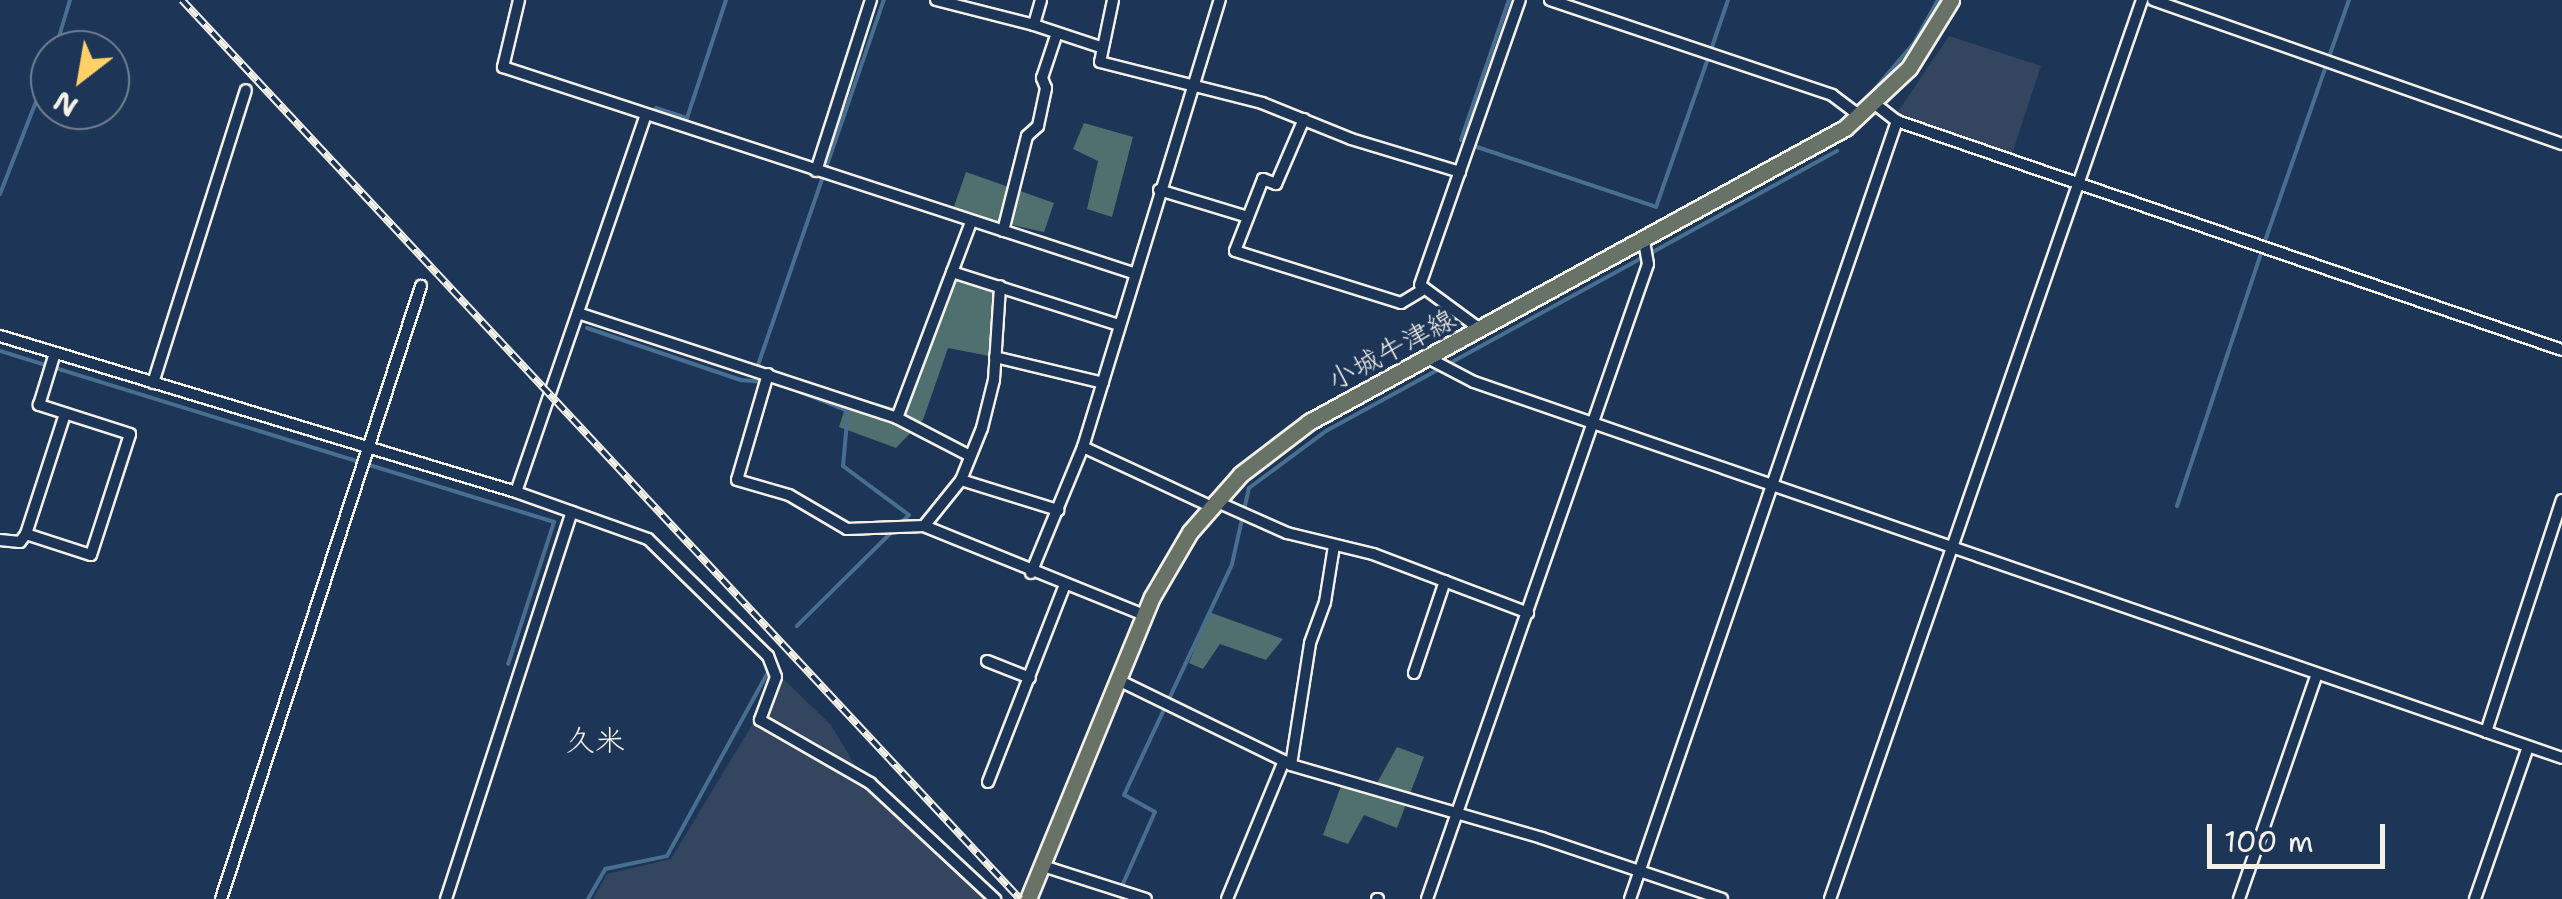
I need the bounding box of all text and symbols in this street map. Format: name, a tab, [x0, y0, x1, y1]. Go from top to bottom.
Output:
north arrow	[30, 30, 130, 130]
text: N	[46, 82, 85, 126]
street label: 小城牛津線	[1321, 301, 1461, 397]
district label: 久米	[565, 723, 625, 759]
scale bar	[2212, 804, 2390, 866]
text: 100 m	[2224, 821, 2314, 862]

